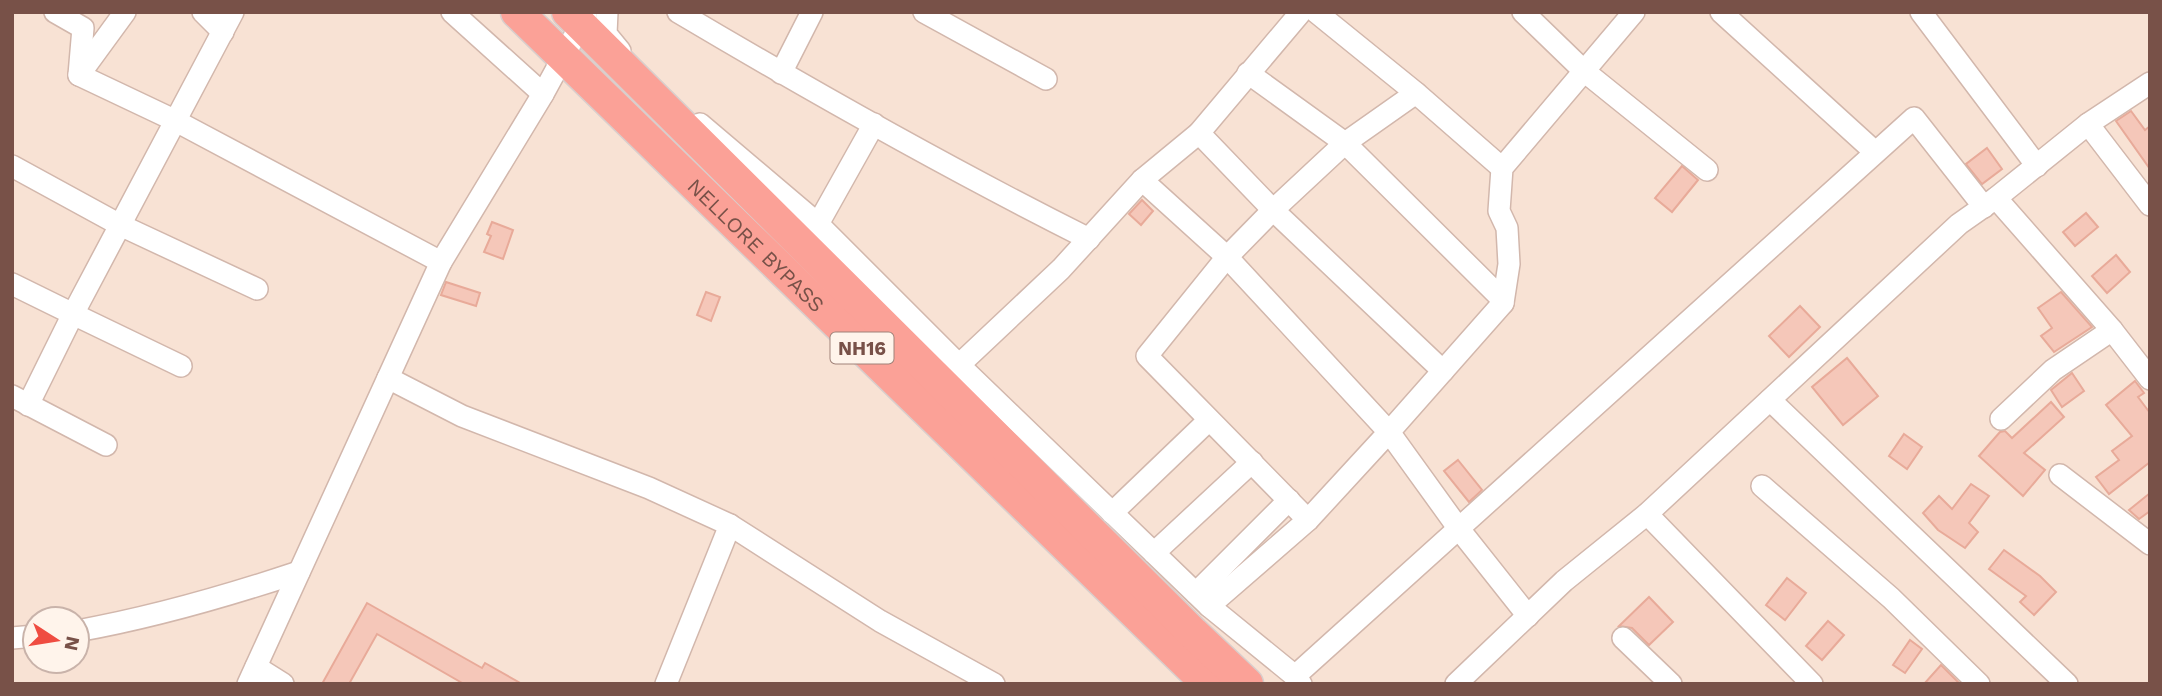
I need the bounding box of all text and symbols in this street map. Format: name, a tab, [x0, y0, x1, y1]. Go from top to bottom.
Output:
street label: NELLORE BYPASS	[683, 173, 830, 317]
road number: NH16	[830, 332, 894, 364]
north arrow	[21, 605, 91, 675]
text: N	[59, 634, 85, 653]

